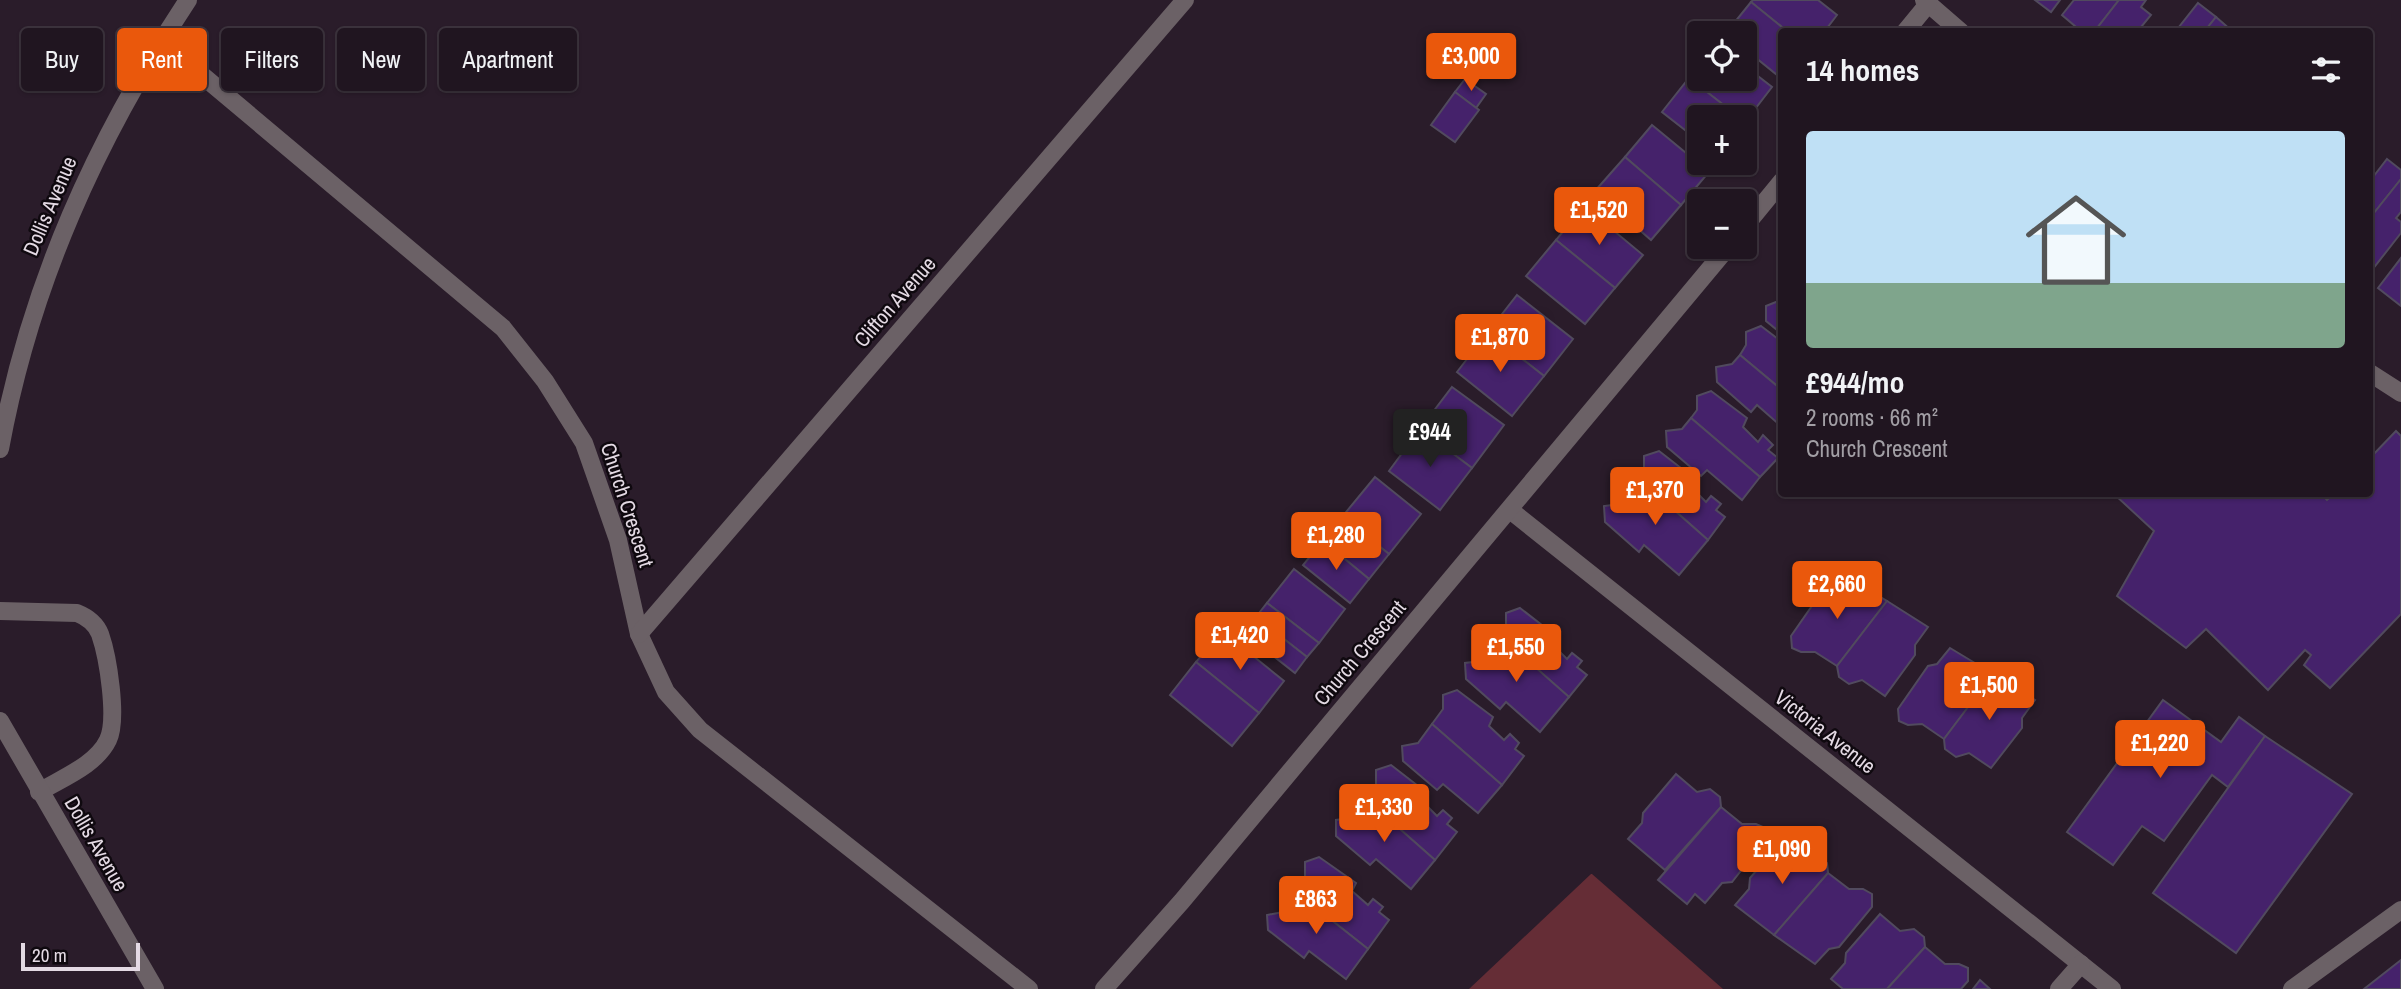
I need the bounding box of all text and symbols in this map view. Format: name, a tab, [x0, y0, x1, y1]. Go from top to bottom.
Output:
map controls	[1687, 21, 1757, 259]
button: locate	[1687, 21, 1757, 91]
chip: Buy	[21, 28, 103, 91]
chip: Rent	[117, 28, 207, 91]
chip: Filters	[221, 28, 323, 91]
chip: New	[337, 28, 425, 91]
chip: Apartment	[439, 28, 577, 91]
pin: £3,000	[1414, 34, 1528, 93]
text: £3,000	[1442, 40, 1500, 71]
text: 14 homes	[1806, 50, 1920, 90]
icon: filters	[2307, 51, 2345, 89]
button: +	[1687, 105, 1757, 175]
street label: Dollis Avenue	[16, 152, 83, 260]
icon: home	[2013, 177, 2139, 303]
pin: £1,520	[1542, 188, 1656, 247]
button: −	[1687, 189, 1757, 259]
text: £1,520	[1570, 194, 1628, 225]
street label: Clifton Avenue	[847, 250, 942, 353]
pin: £1,870	[1443, 314, 1557, 374]
text: £1,870	[1471, 321, 1529, 352]
text: £944/mo	[1806, 362, 1904, 402]
text: 2 rooms · 66 m²	[1806, 402, 1938, 433]
pin: £944	[1389, 410, 1471, 469]
text: £944	[1409, 416, 1451, 447]
text: Church Crescent	[1806, 433, 1948, 464]
street label: Church Crescent	[594, 439, 661, 571]
pin: £1,370	[1598, 468, 1712, 527]
text: £1,370	[1626, 474, 1684, 505]
pin: £1,280	[1279, 512, 1393, 572]
text: £1,280	[1307, 519, 1365, 550]
pin: £2,660	[1780, 562, 1894, 621]
text: £2,660	[1808, 568, 1866, 599]
street label: Church Crescent	[1307, 594, 1412, 711]
pin: £1,420	[1183, 612, 1297, 672]
text: £1,420	[1211, 619, 1269, 650]
pin: £1,550	[1459, 624, 1573, 684]
text: £1,550	[1487, 631, 1545, 662]
pin: £1,500	[1932, 662, 2046, 722]
text: £1,500	[1960, 669, 2018, 700]
street label: Victoria Avenue	[1769, 683, 1882, 780]
pin: £1,220	[2103, 720, 2217, 780]
text: £1,220	[2131, 727, 2189, 758]
pin: £1,330	[1327, 784, 1441, 844]
street label: Dollis Avenue	[58, 791, 135, 896]
text: £1,330	[1355, 791, 1413, 822]
pin: £1,090	[1725, 826, 1839, 886]
text: £1,090	[1753, 833, 1811, 864]
pin: £863	[1275, 876, 1357, 936]
text: £863	[1295, 883, 1337, 914]
scale bar	[21, 940, 140, 972]
text: 20 m	[32, 942, 67, 968]

